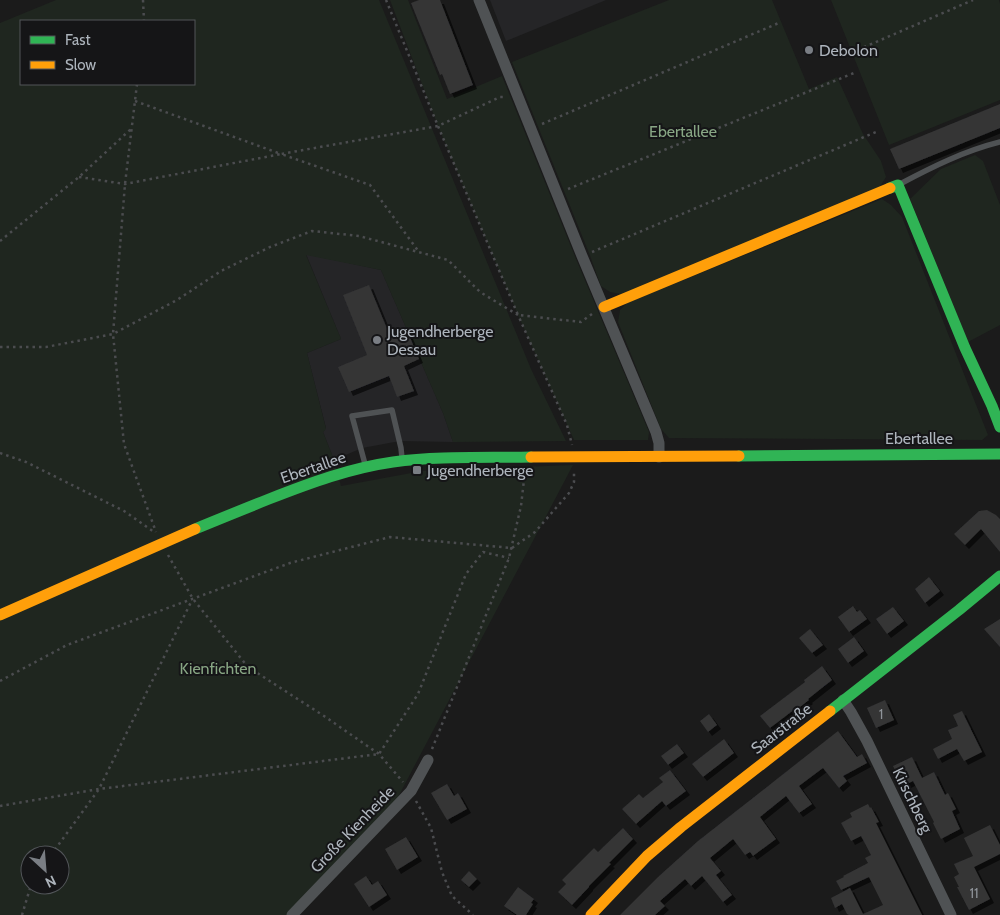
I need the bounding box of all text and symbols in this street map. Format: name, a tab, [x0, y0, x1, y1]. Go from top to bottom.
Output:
legend	[20, 20, 195, 85]
text: Fast	[65, 31, 90, 49]
place label: Debolon	[819, 41, 878, 60]
marker: Debolon	[803, 44, 815, 56]
text: Slow	[65, 56, 96, 74]
park label: Ebertallee	[649, 122, 717, 141]
place label: Jugendherberge Dessau	[386, 322, 493, 359]
marker: Jugendherberge Dessau	[371, 334, 383, 346]
street label: Ebertallee	[885, 429, 953, 448]
street label: Ebertallee	[278, 447, 348, 488]
place label: Jugendherberge	[426, 461, 533, 480]
marker: Jugendherberge	[411, 464, 423, 476]
park label: Kienfichten	[180, 659, 256, 678]
street label: Saarstraße	[747, 699, 815, 758]
house number: 1	[879, 705, 883, 723]
street label: Kirschberg	[889, 764, 937, 837]
street label: Große Kienheide	[306, 782, 398, 876]
north arrow	[20, 845, 70, 895]
text: N	[42, 871, 59, 892]
house number: 11	[969, 884, 979, 902]

